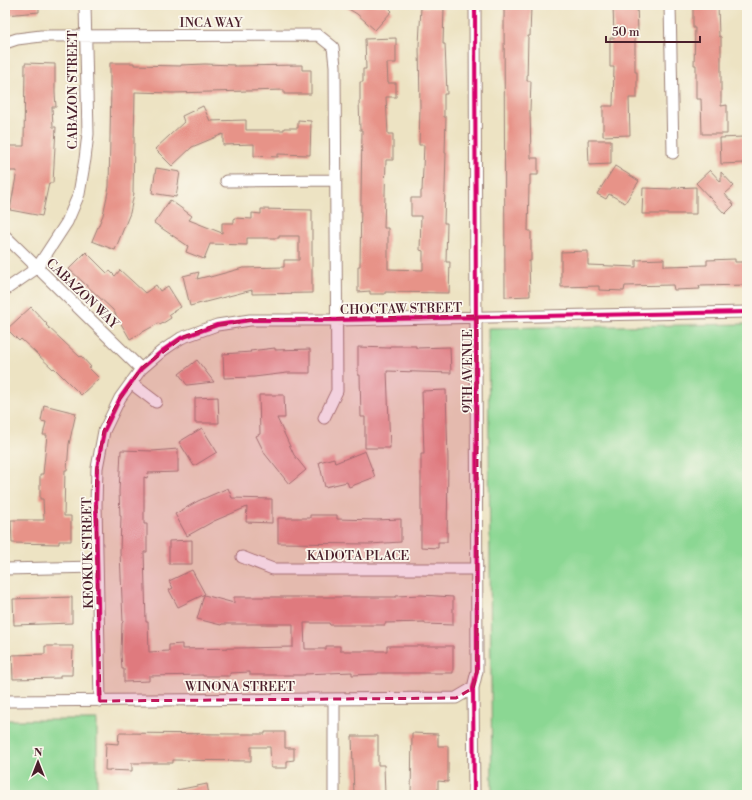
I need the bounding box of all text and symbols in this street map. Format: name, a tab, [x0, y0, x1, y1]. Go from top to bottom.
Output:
street label: INCA WAY	[179, 15, 244, 31]
scale bar	[606, 18, 700, 44]
text: 50 m	[612, 25, 640, 40]
street label: CABAZON STREET	[65, 30, 81, 150]
street label: CABAZON WAY	[43, 255, 123, 333]
street label: CHOCTAW STREET	[340, 300, 462, 318]
street label: 9TH AVENUE	[460, 329, 476, 413]
street label: KEOKUK STREET	[79, 497, 97, 609]
street label: KADOTA PLACE	[307, 548, 409, 564]
street label: WINONA STREET	[184, 679, 295, 695]
north arrow	[18, 742, 58, 782]
text: N	[34, 746, 43, 760]

